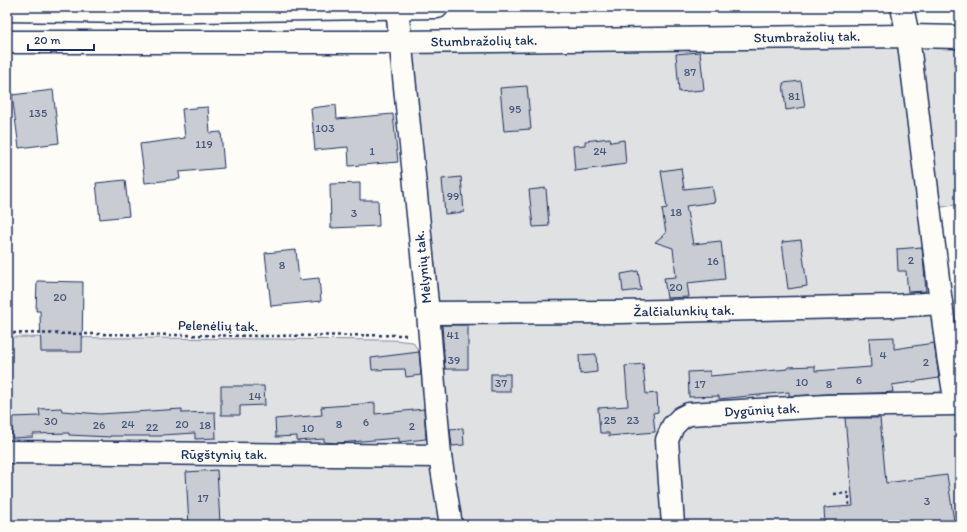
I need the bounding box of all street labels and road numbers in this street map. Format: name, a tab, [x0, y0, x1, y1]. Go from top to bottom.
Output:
street label: Stumbražolių tak.	[753, 28, 861, 46]
street label: Stumbražolių tak.	[430, 32, 538, 50]
street label: Mėlynių tak.	[411, 230, 435, 304]
street label: Žalčialunkių tak.	[633, 302, 735, 320]
street label: Pelenėlių tak.	[178, 317, 258, 335]
street label: Dygūnių tak.	[724, 400, 800, 420]
street label: Rūgštynių tak.	[181, 446, 267, 463]

